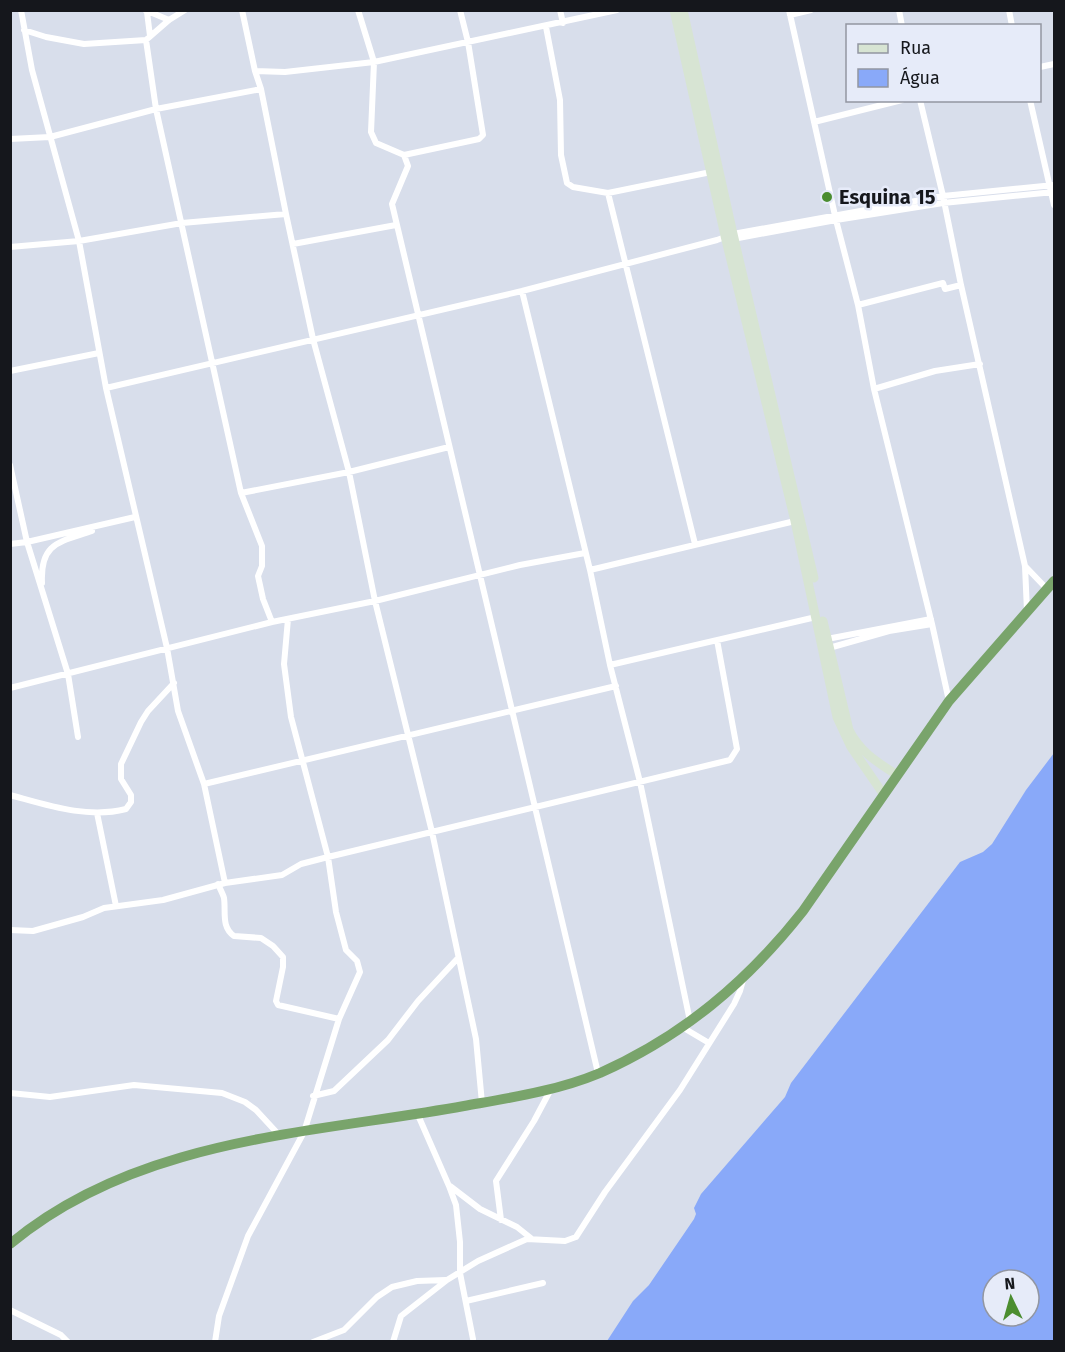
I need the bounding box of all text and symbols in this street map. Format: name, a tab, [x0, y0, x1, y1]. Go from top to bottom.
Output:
legend	[846, 24, 1041, 102]
text: Rua	[900, 37, 931, 59]
text: Água	[900, 66, 940, 89]
place label: Esquina 15	[839, 185, 936, 209]
marker: Esquina 15	[820, 190, 834, 204]
north arrow	[981, 1268, 1041, 1328]
text: N	[1004, 1274, 1016, 1293]

